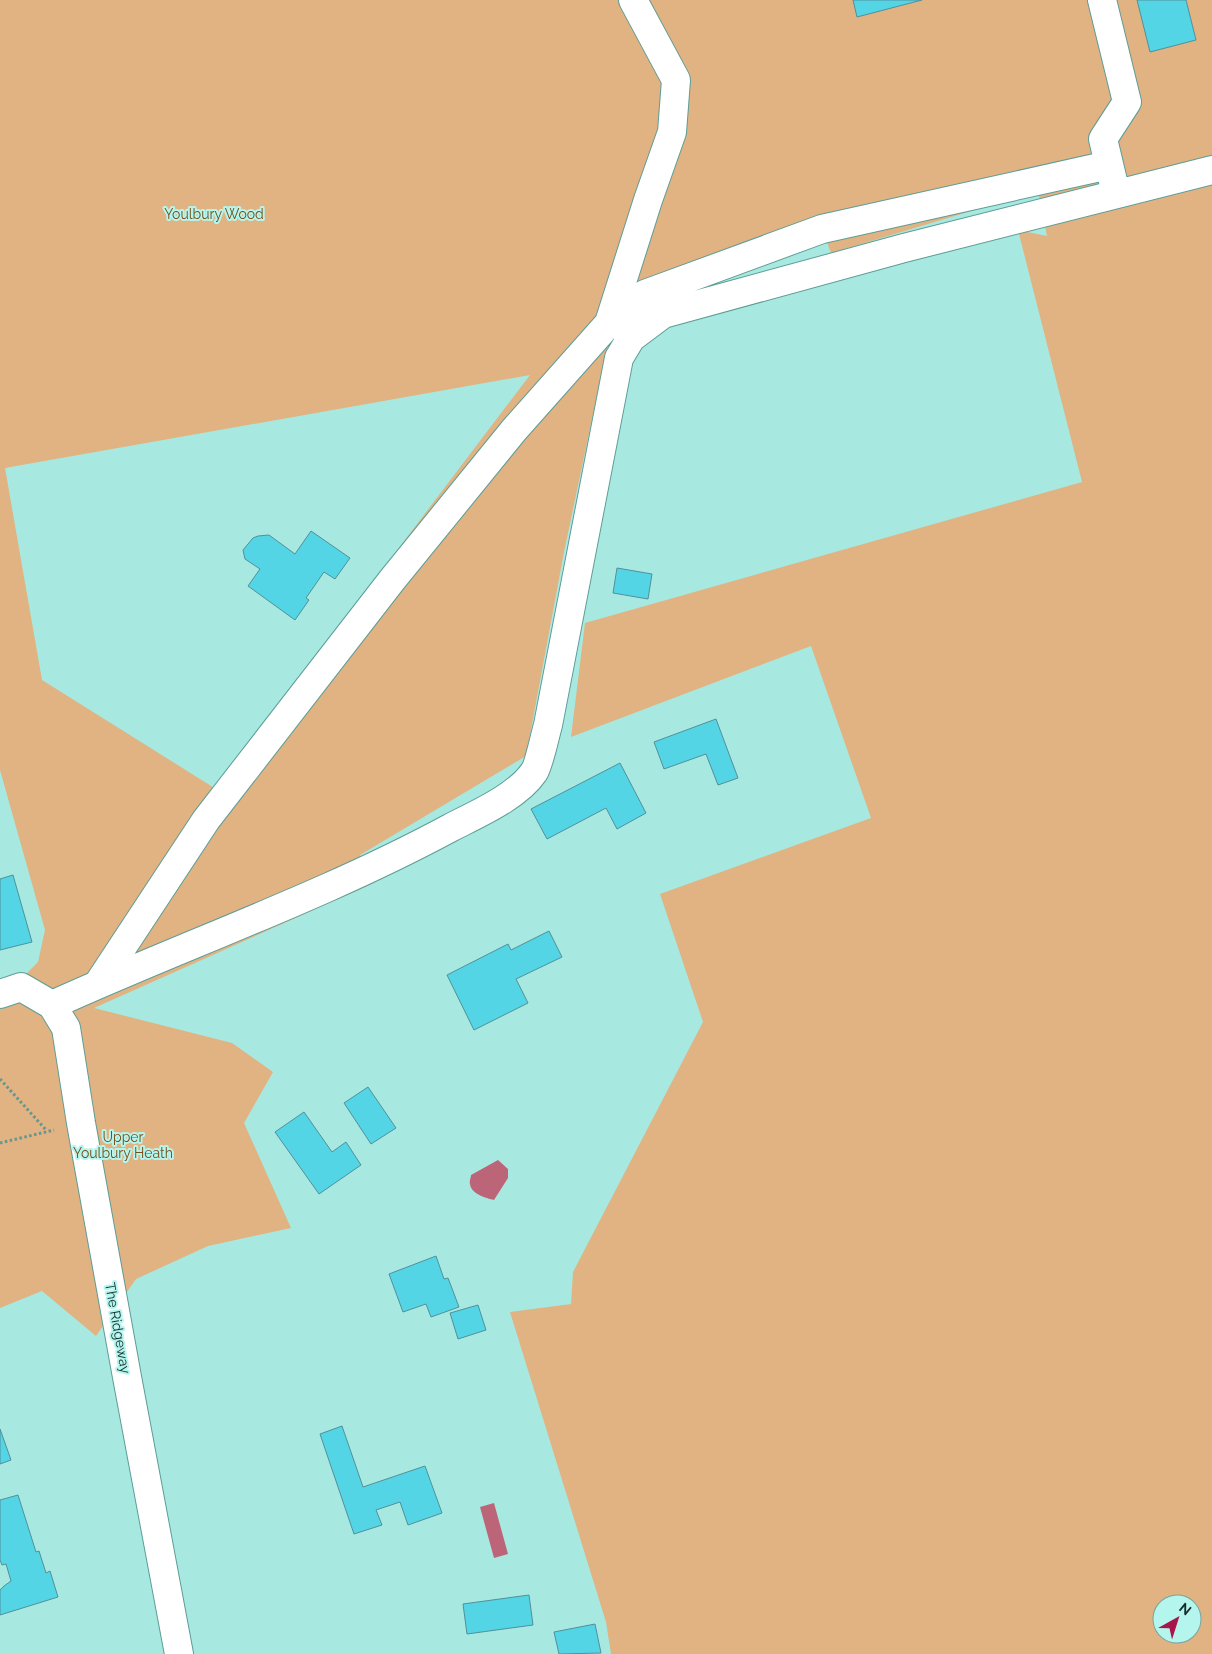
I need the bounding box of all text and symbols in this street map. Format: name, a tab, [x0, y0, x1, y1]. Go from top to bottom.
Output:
park label: Youlbury Wood	[164, 206, 264, 222]
park label: Upper Youlbury Heath	[73, 1129, 173, 1161]
street label: The Ridgeway	[102, 1281, 134, 1375]
north arrow	[1152, 1594, 1202, 1644]
text: N	[1176, 1599, 1194, 1618]

